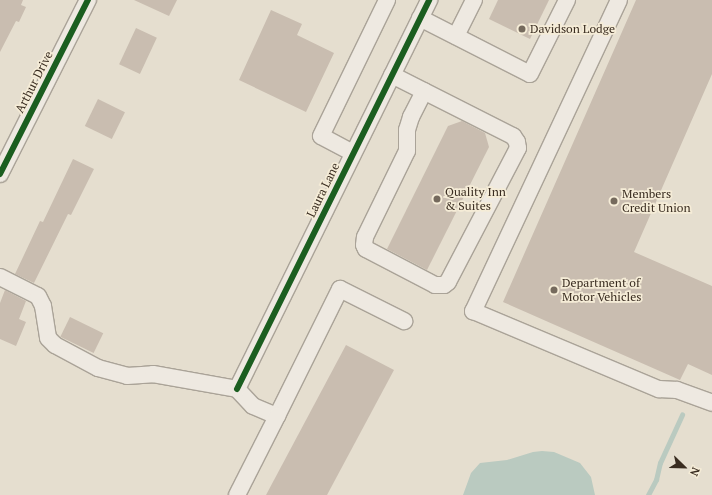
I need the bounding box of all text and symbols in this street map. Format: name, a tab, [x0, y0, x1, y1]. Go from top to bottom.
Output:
place label: Davidson Lodge	[530, 22, 615, 36]
marker: Davidson Lodge	[517, 24, 527, 34]
street label: Arthur Drive	[12, 49, 56, 115]
street label: Laura Lane	[304, 160, 342, 220]
place label: Quality Inn & Suites	[445, 185, 506, 213]
place label: Members Credit Union	[622, 187, 691, 215]
marker: Quality Inn & Suites	[432, 194, 442, 204]
marker: Members Credit Union	[609, 196, 619, 206]
place label: Department of Motor Vehicles	[562, 276, 642, 304]
marker: Department of Motor Vehicles	[549, 285, 559, 295]
north arrow	[664, 447, 704, 487]
text: N	[687, 465, 703, 478]

